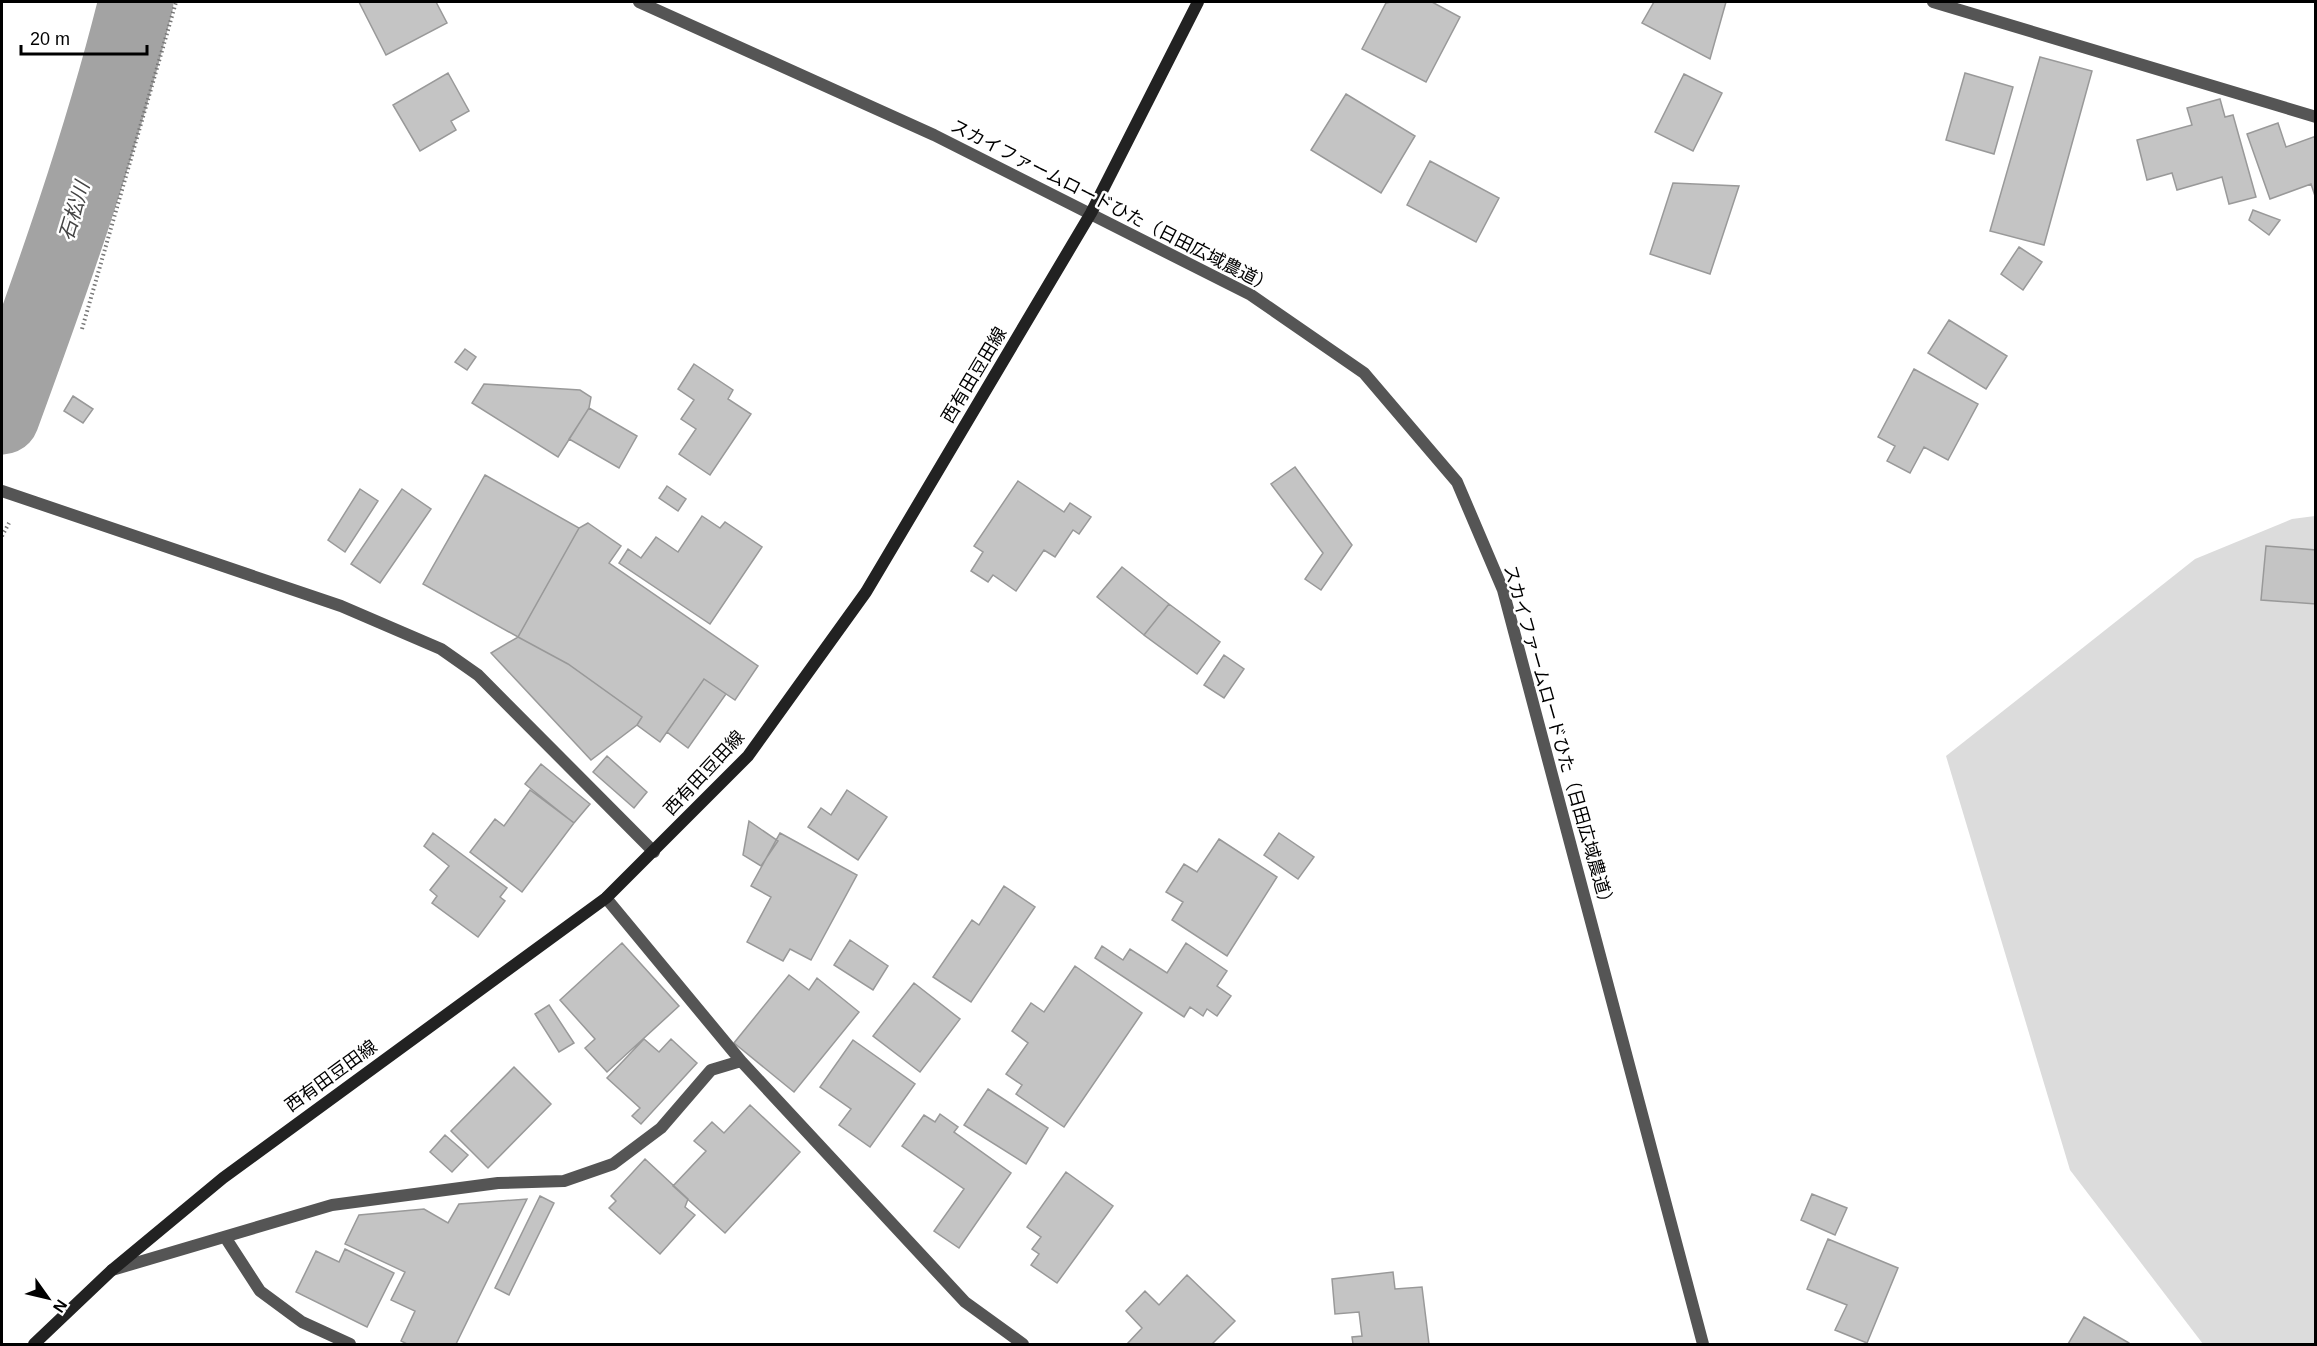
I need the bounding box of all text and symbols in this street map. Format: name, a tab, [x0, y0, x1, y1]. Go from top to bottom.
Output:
scale bar	[21, 18, 147, 56]
text: 20 m	[30, 29, 70, 49]
street label: スカイファームロードひた（日田広域農道）	[947, 115, 1277, 297]
water label: 石松川	[55, 177, 94, 243]
street label: 西有田豆田線	[938, 324, 1010, 426]
street label: スカイファームロードひた（日田広域農道）	[1500, 562, 1618, 914]
street label: 西有田豆田線	[660, 727, 748, 819]
street label: 西有田豆田線	[281, 1036, 381, 1116]
north arrow	[18, 1268, 78, 1328]
text: N	[50, 1297, 70, 1316]

